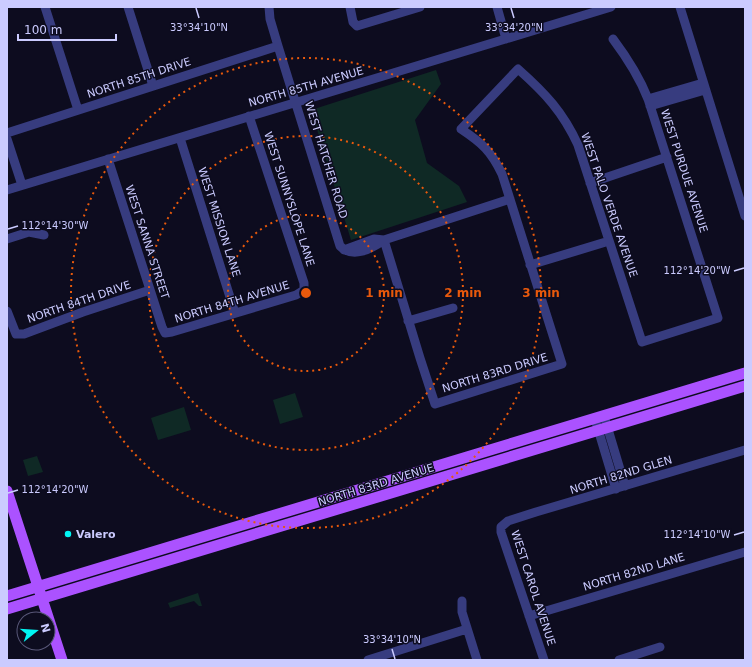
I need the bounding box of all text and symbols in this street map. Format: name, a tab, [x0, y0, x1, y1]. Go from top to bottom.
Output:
scale bar	[18, 16, 116, 42]
text: 33°34'10"N	[170, 22, 228, 33]
text: 33°34'20"N	[485, 22, 543, 33]
text: 100 m	[24, 23, 62, 37]
street label: NORTH 85TH DRIVE	[85, 55, 193, 101]
street label: NORTH 85TH AVENUE	[247, 64, 365, 110]
street label: WEST HATCHER ROAD	[302, 100, 350, 220]
street label: WEST PURDUE AVENUE	[658, 108, 710, 234]
street label: WEST SUNNYSLOPE LANE	[261, 130, 317, 268]
street label: WEST PALO VERDE AVENUE	[578, 131, 640, 279]
street label: WEST MISSION LANE	[195, 166, 243, 278]
street label: WEST SANNA STREET	[122, 183, 172, 301]
text: 112°14'30"W	[22, 220, 88, 231]
text: 112°14'20"W	[664, 265, 730, 276]
street label: NORTH 84TH DRIVE	[26, 278, 132, 326]
street label: NORTH 84TH AVENUE	[173, 278, 291, 326]
centre of rings	[299, 286, 313, 300]
text: 1 min	[365, 286, 403, 300]
text: 2 min	[444, 286, 482, 300]
text: 3 min	[522, 286, 560, 300]
street label: NORTH 83RD DRIVE	[441, 351, 549, 395]
street label: NORTH 82ND GLEN	[568, 453, 674, 497]
street label: NORTH 83RD AVENUE	[317, 461, 435, 509]
text: 112°14'20"W	[22, 484, 88, 495]
place label: Valero	[76, 528, 116, 541]
marker: Valero	[63, 529, 73, 539]
street label: WEST CAROL AVENUE	[508, 529, 558, 647]
text: 112°14'10"W	[664, 529, 730, 540]
street label: NORTH 82ND LANE	[582, 550, 686, 594]
north arrow	[16, 611, 56, 651]
text: N	[38, 622, 53, 635]
text: 33°34'10"N	[363, 634, 421, 645]

